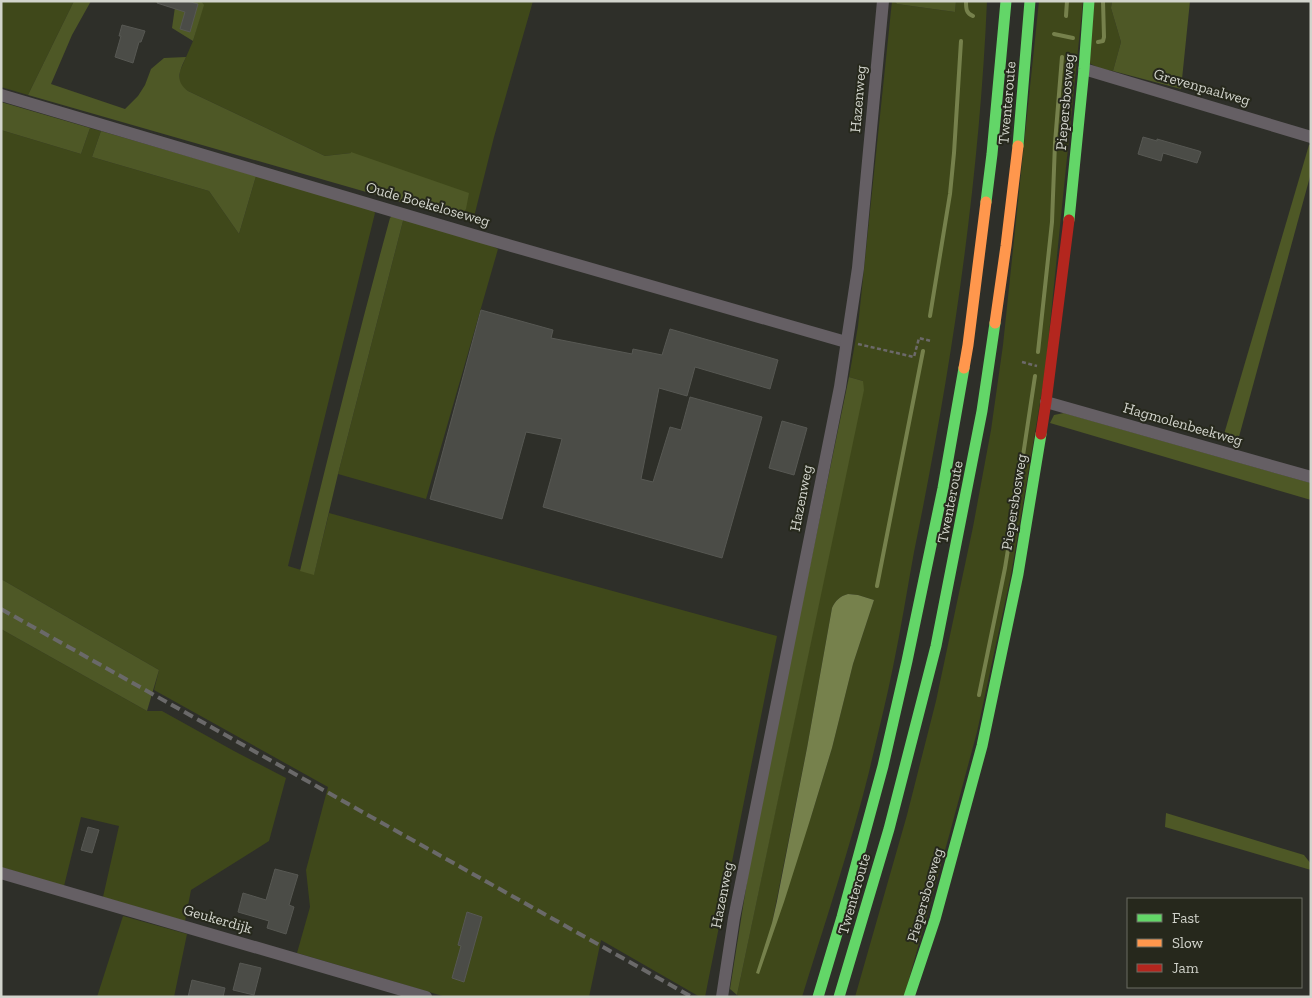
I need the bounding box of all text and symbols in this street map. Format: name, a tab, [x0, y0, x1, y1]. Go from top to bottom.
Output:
street label: Piepersbosweg	[1052, 53, 1078, 151]
street label: Twenteroute	[994, 61, 1020, 145]
street label: Hazenweg	[846, 65, 870, 133]
street label: Grevenpaalweg	[1152, 65, 1252, 109]
street label: Oude Boekeloseweg	[364, 178, 492, 230]
street label: Hagmolenbeekweg	[1121, 398, 1245, 450]
street label: Piepersbosweg	[998, 453, 1030, 551]
street label: Twenteroute	[933, 459, 967, 545]
street label: Hazenweg	[786, 463, 816, 533]
street label: Piepersbosweg	[903, 846, 947, 944]
street label: Twenteroute	[834, 851, 874, 937]
street label: Hazenweg	[707, 860, 737, 930]
legend	[1127, 898, 1302, 988]
street label: Geukerdijk	[182, 901, 255, 937]
text: Fast	[1172, 909, 1200, 927]
text: Slow	[1172, 934, 1204, 952]
text: Jam	[1172, 959, 1199, 977]

